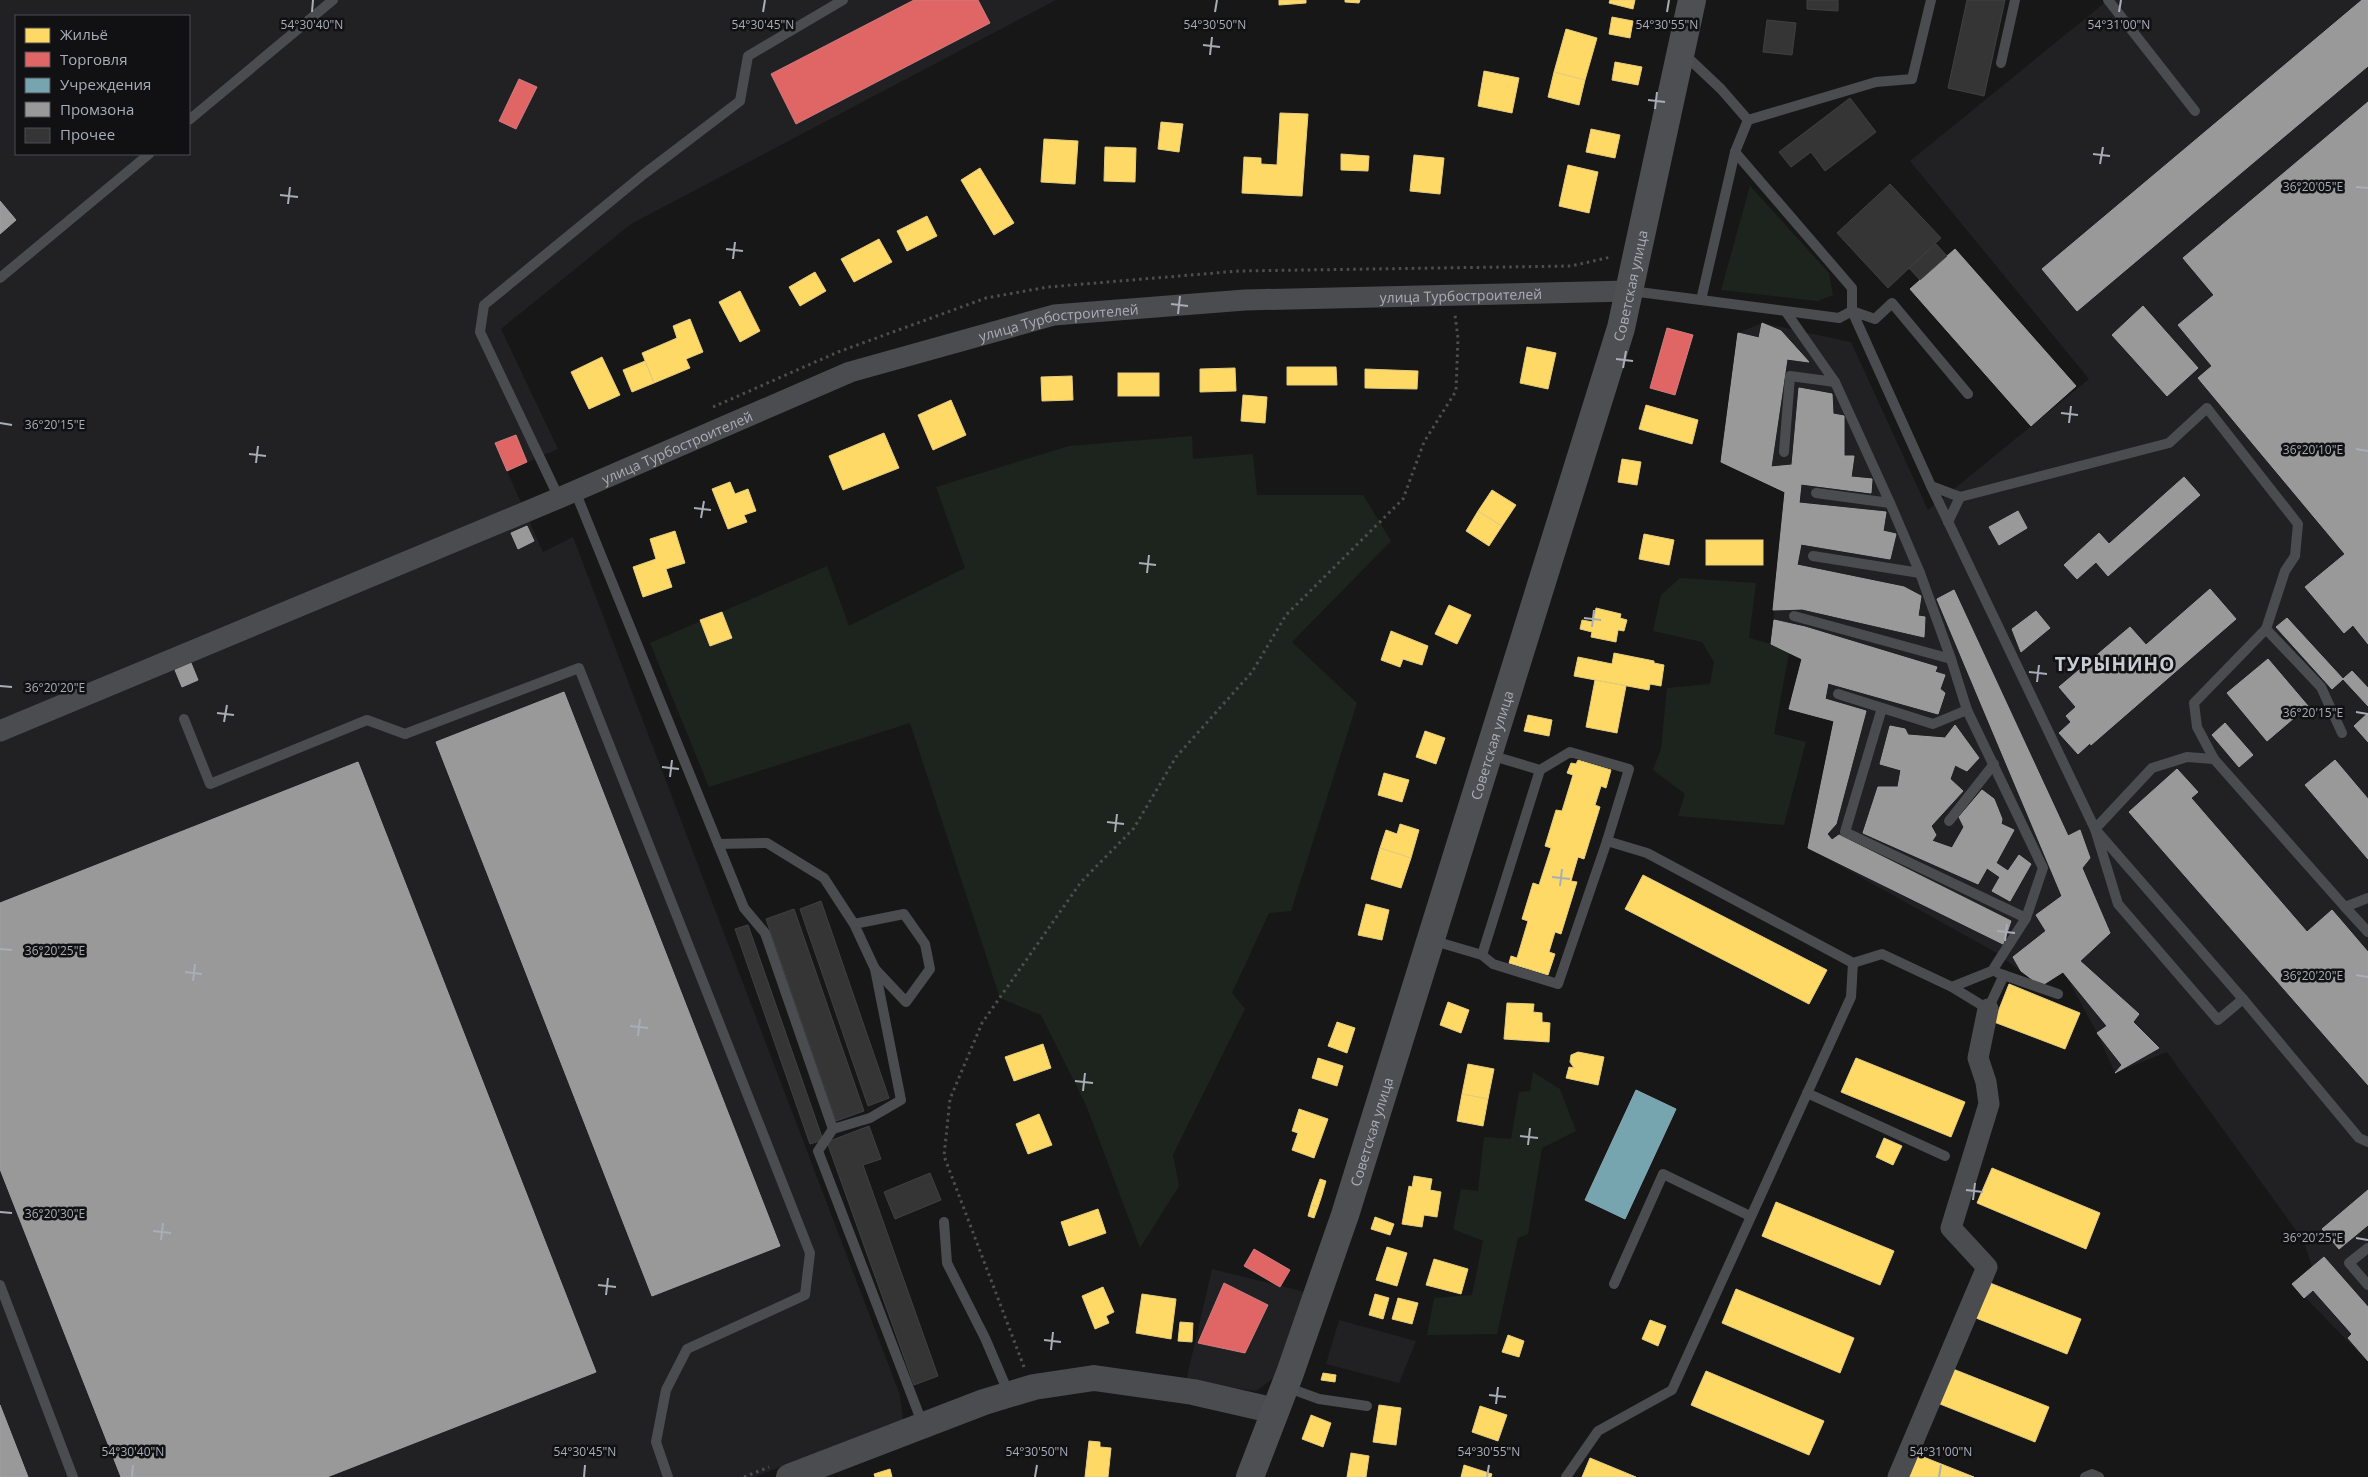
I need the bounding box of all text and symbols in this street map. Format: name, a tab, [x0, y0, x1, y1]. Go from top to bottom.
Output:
legend	[15, 15, 190, 155]
text: 54°30'40"N	[281, 16, 343, 33]
text: 54°30'45"N	[732, 16, 794, 33]
text: 54°30'50"N	[1184, 16, 1246, 33]
text: 54°30'55"N	[1636, 16, 1698, 33]
text: 54°31'00"N	[2088, 16, 2150, 33]
text: Жильё	[60, 24, 108, 44]
text: Торговля	[60, 49, 127, 69]
text: Учреждения	[60, 74, 151, 94]
text: Промзона	[60, 99, 134, 119]
text: Прочее	[60, 124, 115, 144]
text: 36°20'05"E	[2283, 178, 2343, 195]
street label: Советская улица	[1608, 228, 1651, 344]
street label: улица Турбостроителей	[1379, 284, 1542, 306]
street label: улица Турбостроителей	[976, 299, 1139, 345]
street label: улица Турбостроителей	[598, 406, 755, 488]
text: 36°20'15"E	[25, 416, 85, 433]
text: 36°20'10"E	[2283, 441, 2343, 458]
district label: ТУРЫНИНО	[2055, 651, 2175, 677]
text: 36°20'20"E	[25, 679, 85, 696]
street label: Советская улица	[1465, 688, 1517, 802]
text: 36°20'15"E	[2283, 704, 2343, 721]
text: 36°20'25"E	[25, 942, 85, 959]
text: 36°20'20"E	[2283, 967, 2343, 984]
street label: Советская улица	[1345, 1075, 1397, 1189]
text: 36°20'30"E	[25, 1205, 85, 1222]
text: 36°20'25"E	[2283, 1229, 2343, 1246]
text: 54°30'40"N	[102, 1443, 164, 1460]
text: 54°30'45"N	[554, 1443, 616, 1460]
text: 54°30'50"N	[1006, 1443, 1068, 1460]
text: 54°30'55"N	[1458, 1443, 1520, 1460]
text: 54°31'00"N	[1910, 1443, 1972, 1460]

